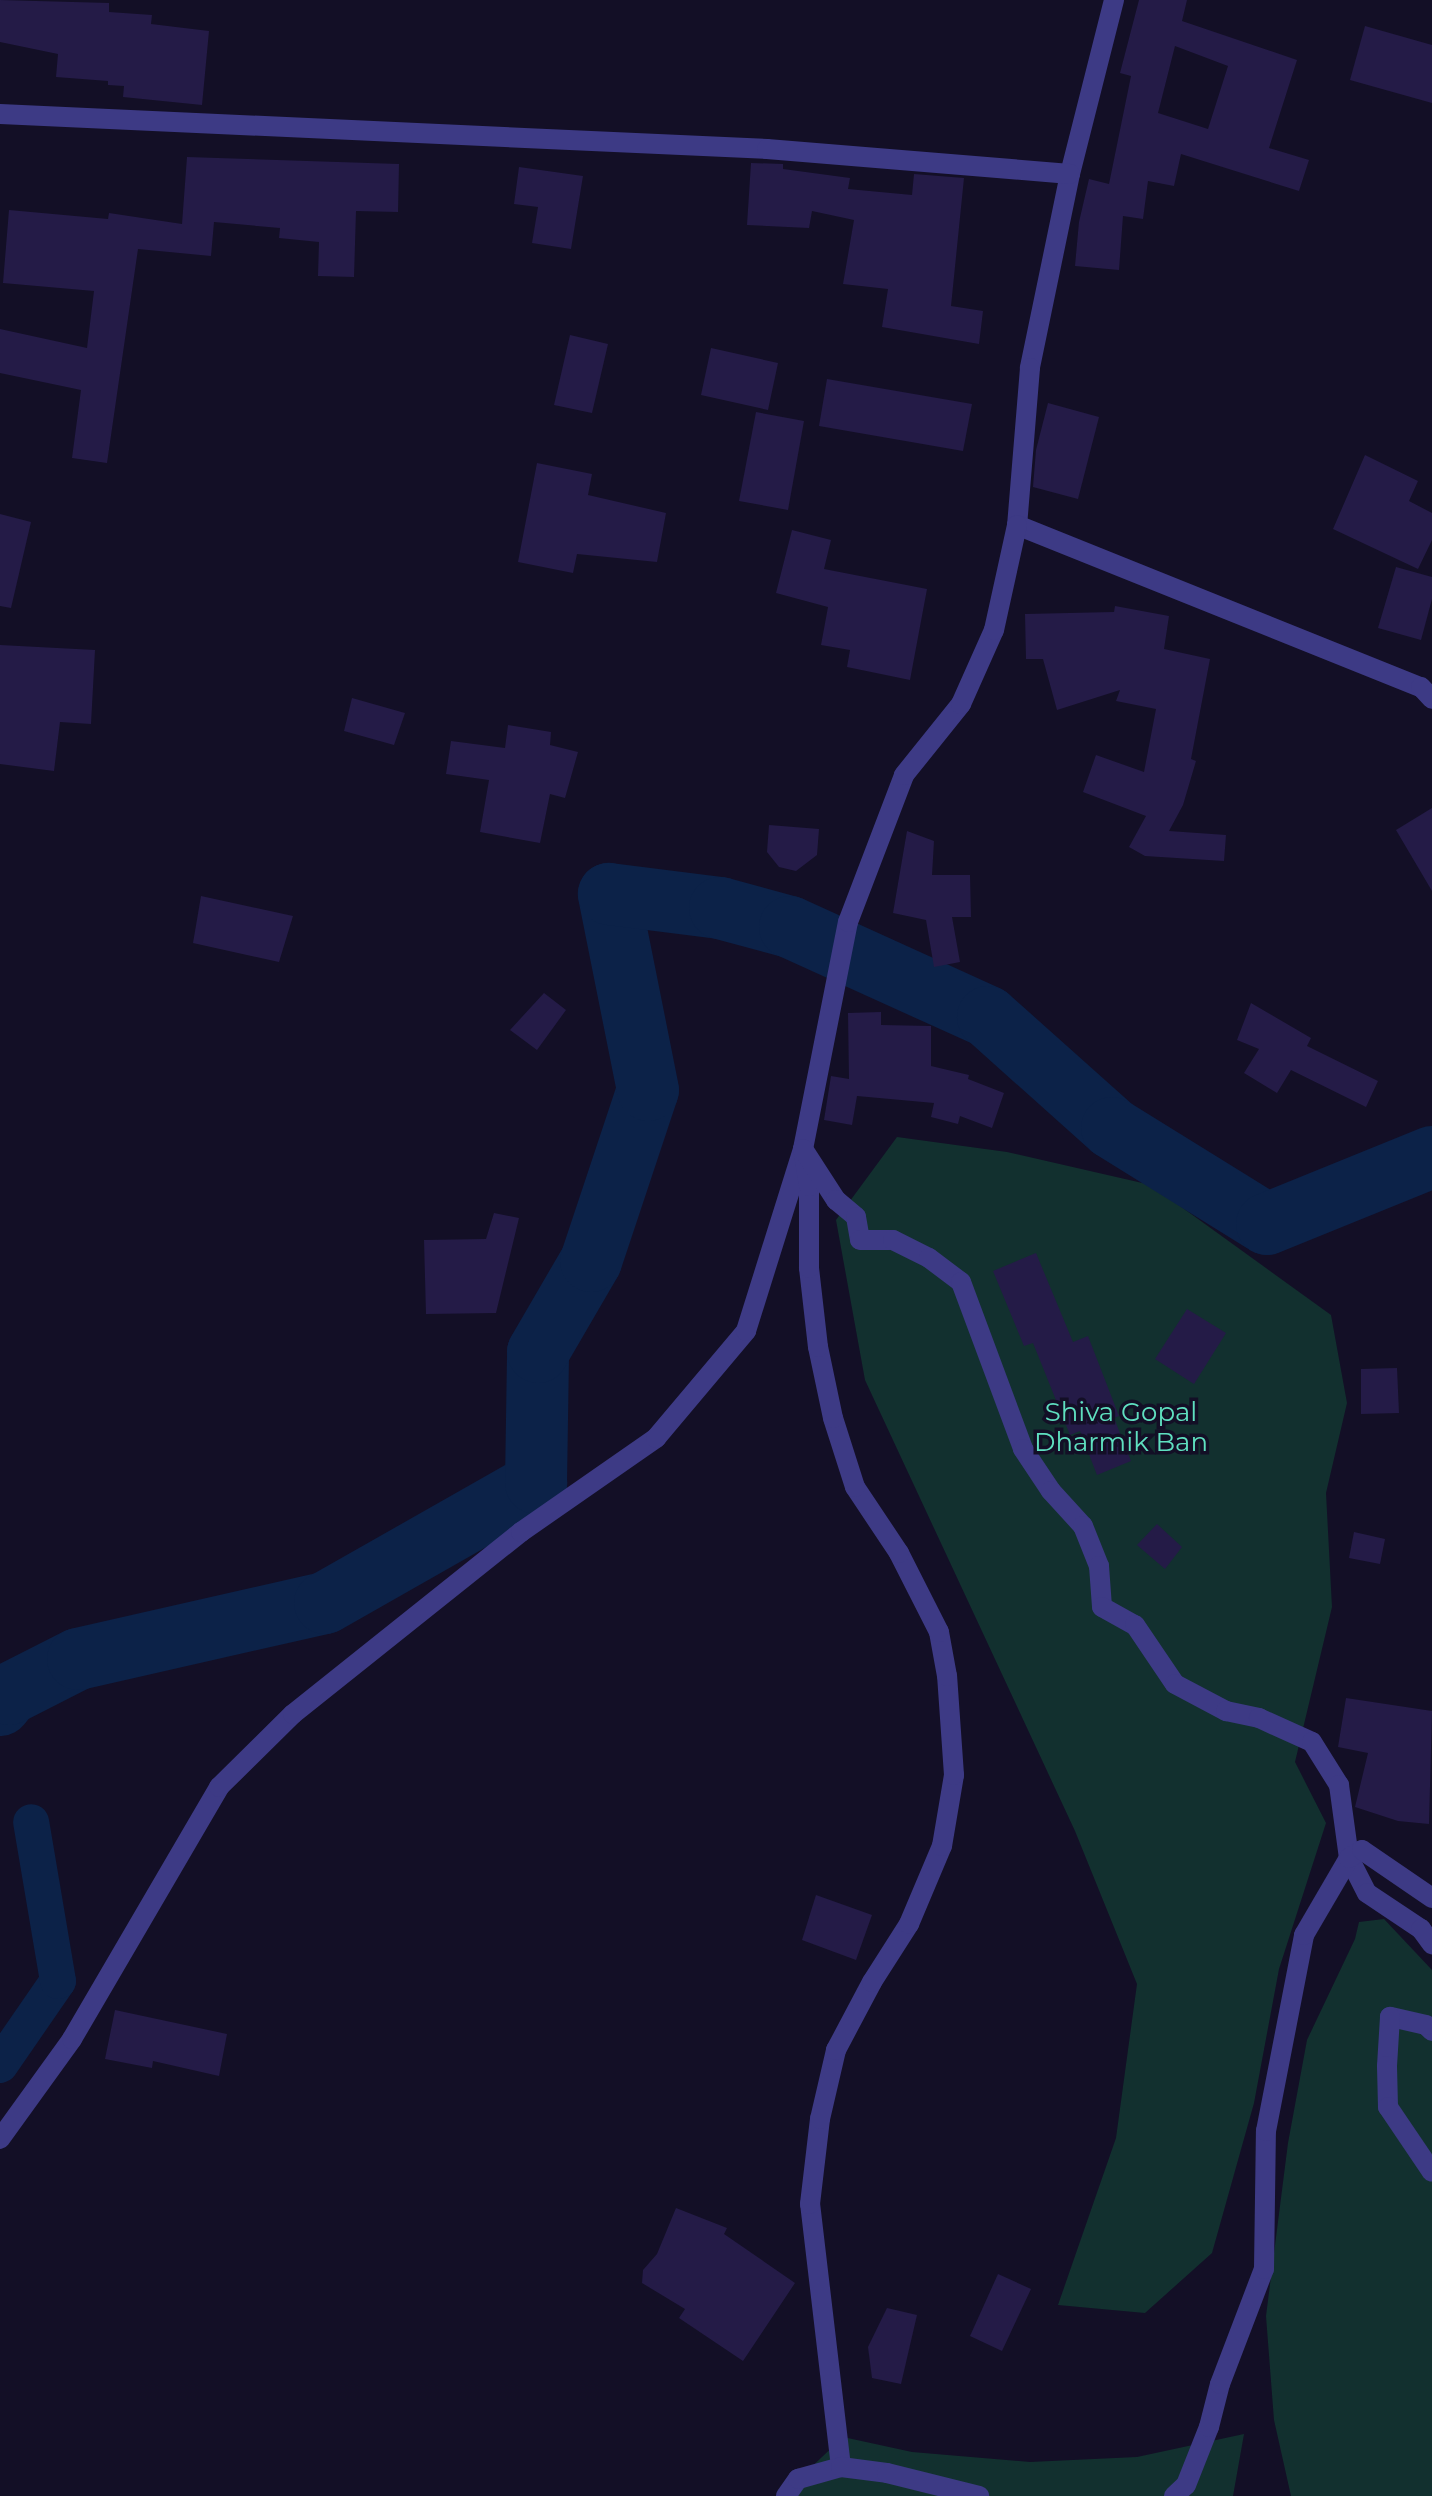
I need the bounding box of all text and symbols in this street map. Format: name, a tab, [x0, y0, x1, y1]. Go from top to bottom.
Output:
park label: Shiva Gopal Dharmik Ban	[1034, 1397, 1208, 1458]

